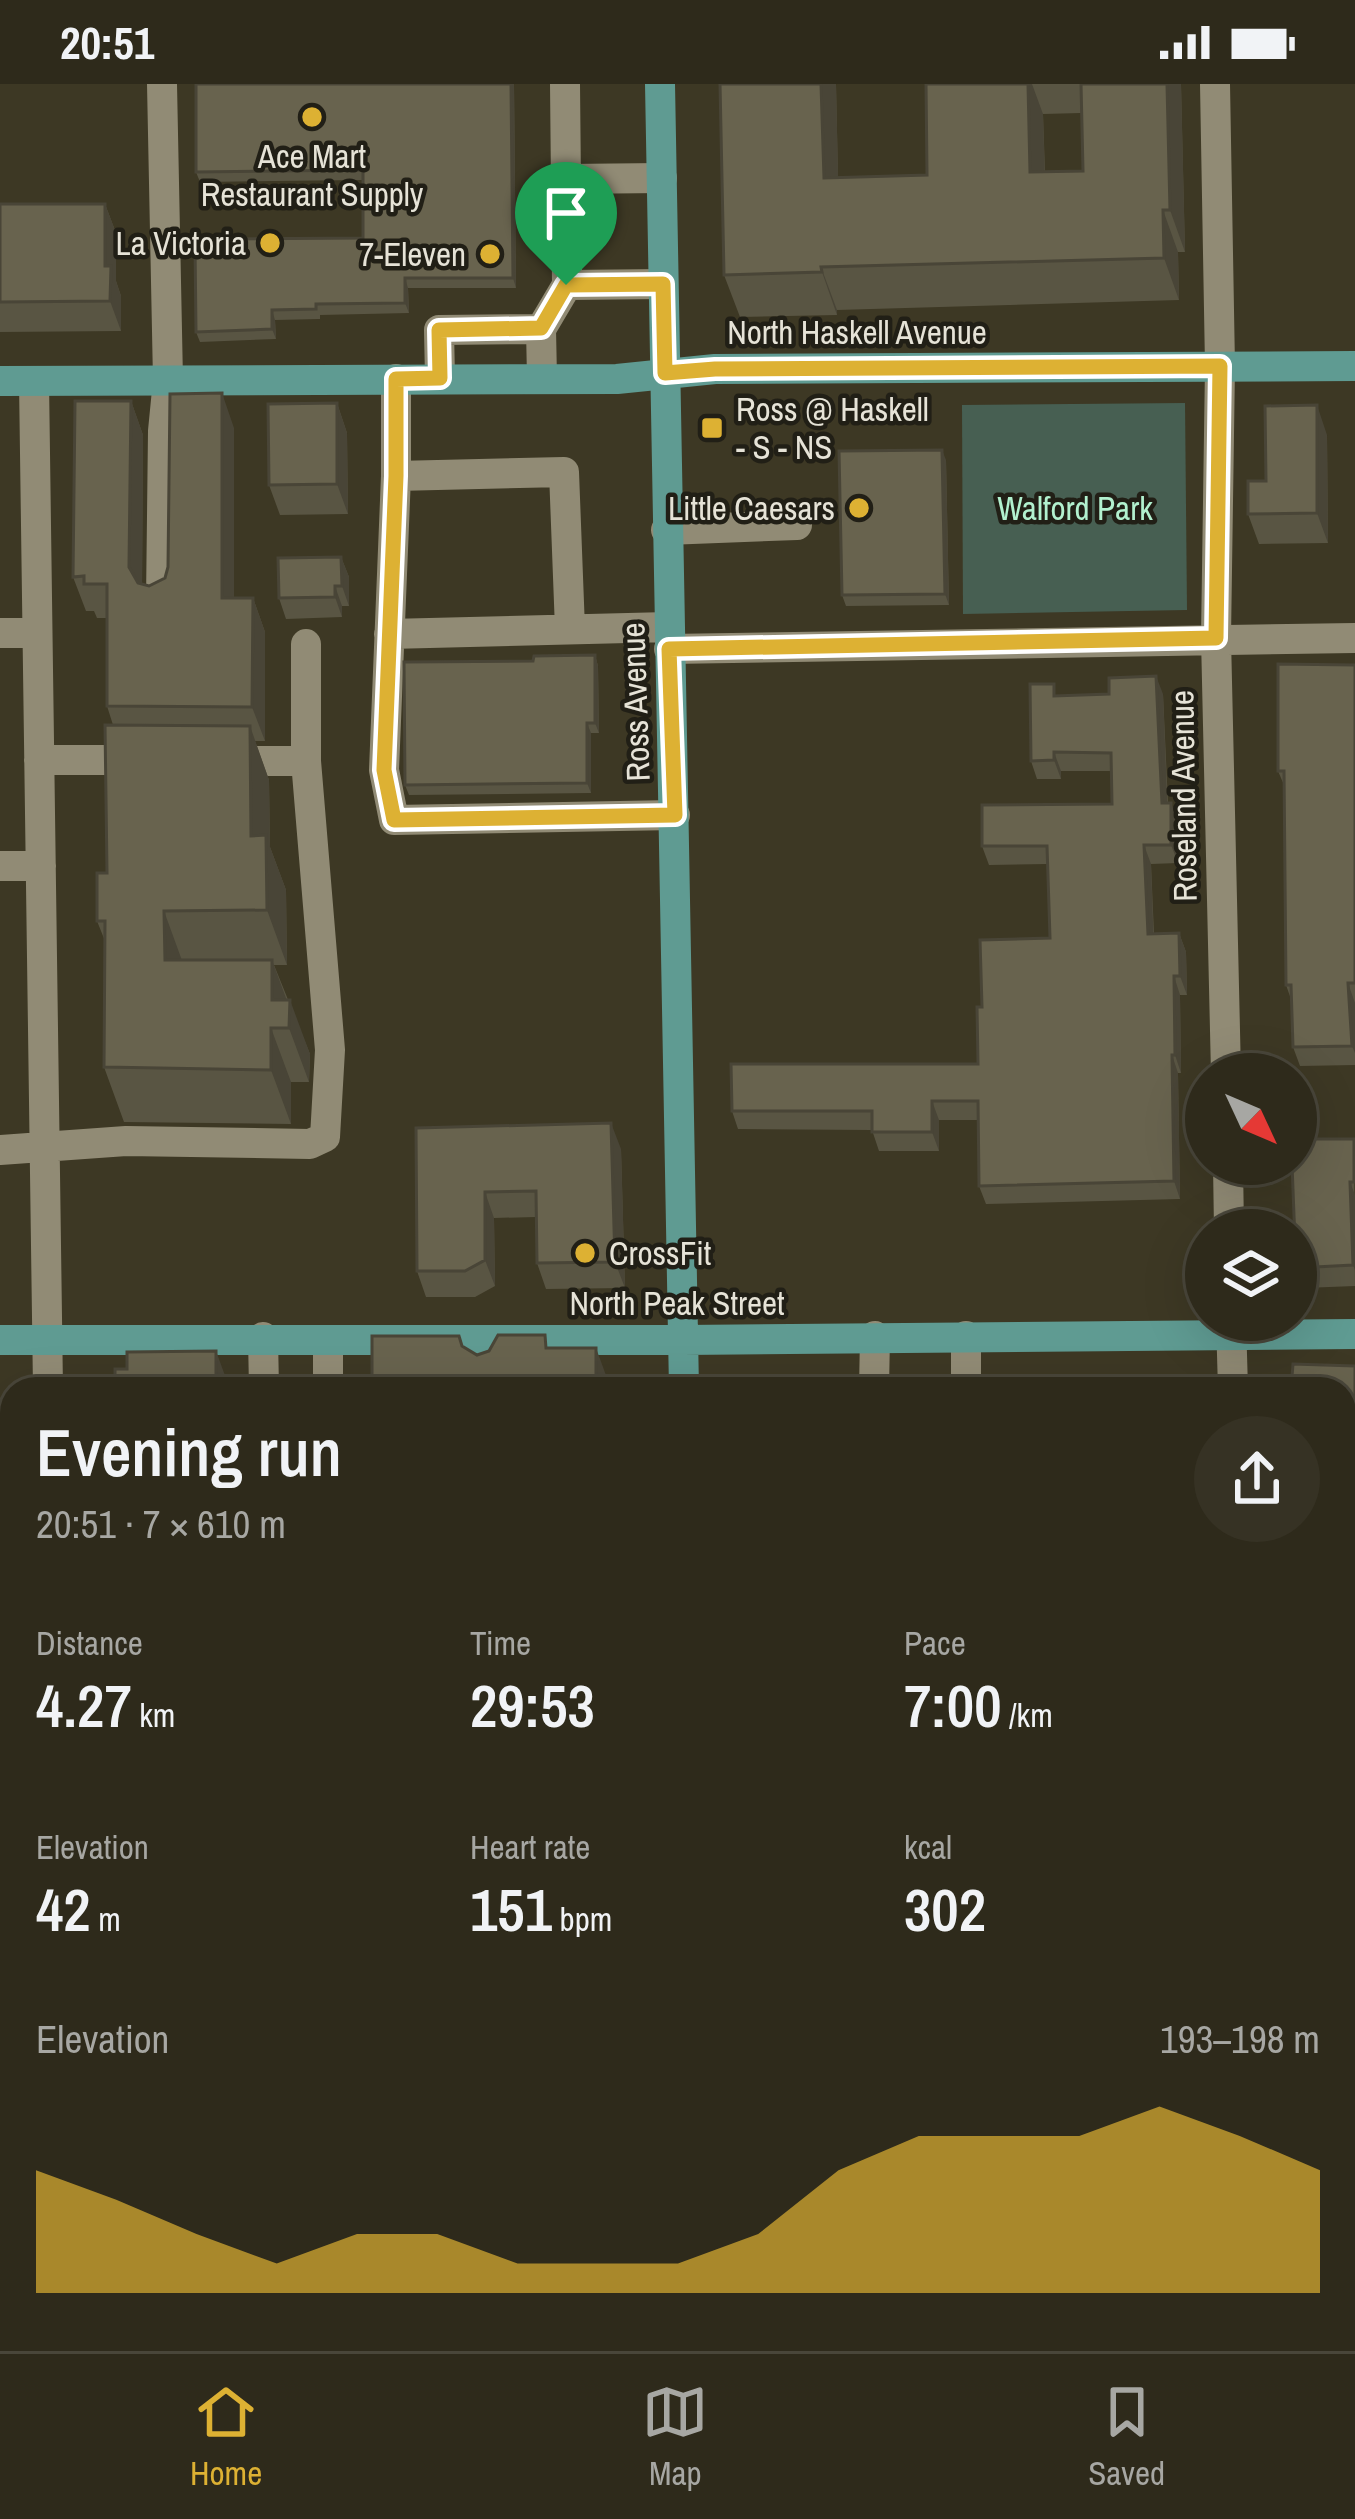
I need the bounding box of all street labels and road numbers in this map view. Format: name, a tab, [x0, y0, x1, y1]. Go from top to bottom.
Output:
street label: North Haskell Avenue	[727, 310, 987, 354]
street label: Ross Avenue	[610, 622, 660, 782]
street label: Roseland Avenue	[1159, 690, 1207, 902]
street label: North Peak Street	[569, 1281, 785, 1325]

